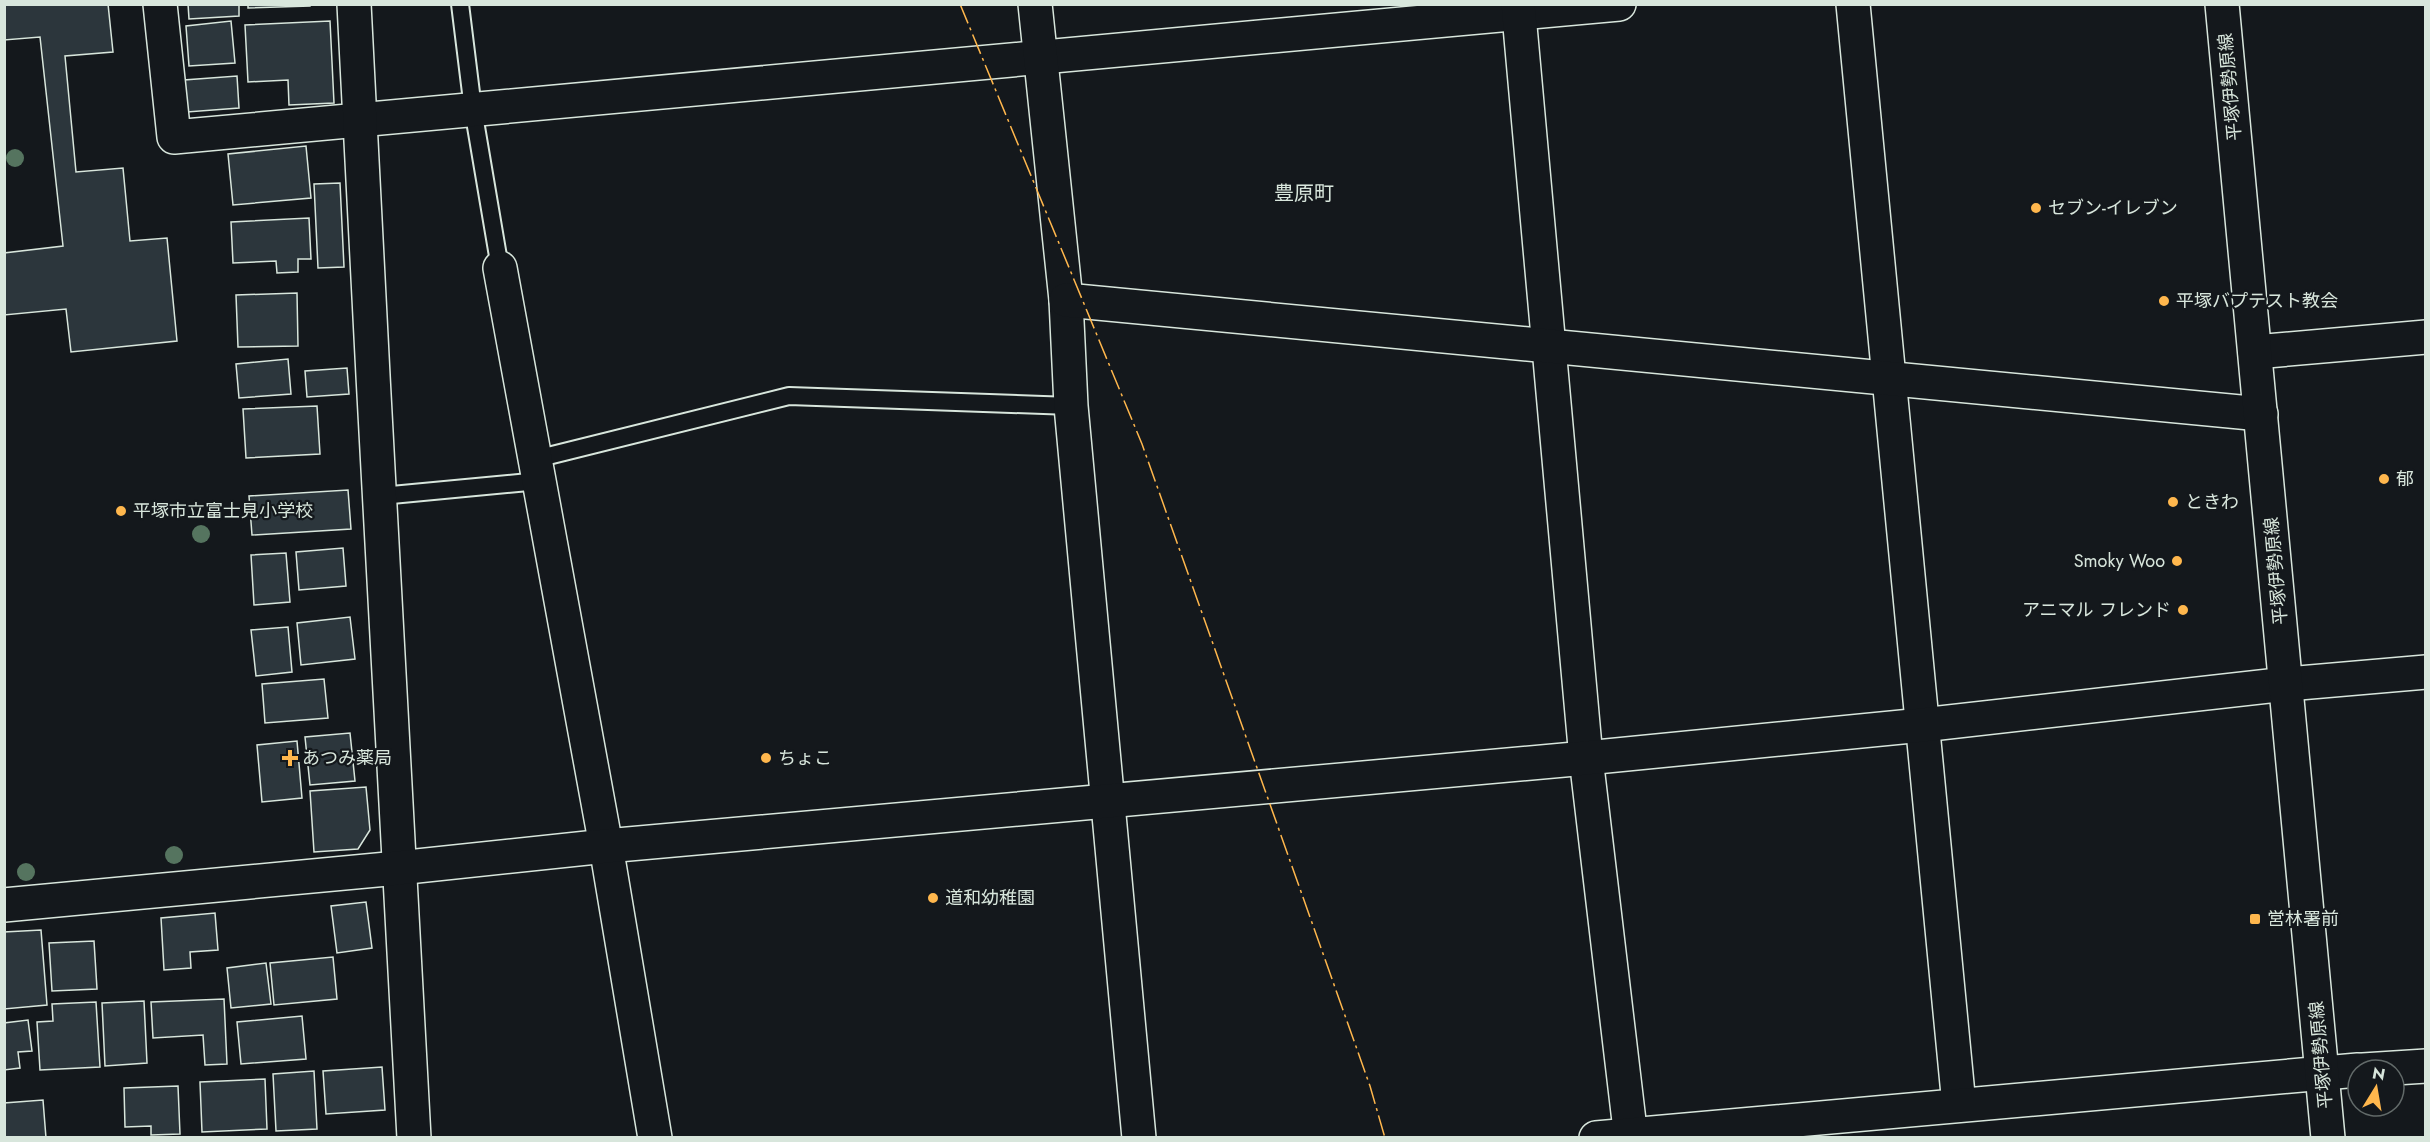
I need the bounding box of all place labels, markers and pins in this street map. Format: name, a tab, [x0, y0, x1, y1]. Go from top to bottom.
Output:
place label: セブン-イレブン	[2048, 195, 2178, 221]
marker: セブン-イレブン	[2029, 201, 2043, 215]
place label: 平塚バプテスト教会	[2176, 288, 2338, 314]
marker: 平塚バプテスト教会	[2157, 294, 2171, 308]
place label: 郁	[2396, 466, 2414, 492]
marker: 郁	[2377, 472, 2391, 486]
place label: ときわ	[2185, 489, 2239, 515]
marker: ときわ	[2166, 495, 2180, 509]
place label: 平塚市立富士見小学校	[133, 498, 313, 524]
marker: 平塚市立富士見小学校	[114, 504, 128, 518]
place label: Smoky Woo	[2074, 548, 2165, 574]
marker: Smoky Woo	[2170, 554, 2184, 568]
place label: アニマル フレンド	[2022, 597, 2171, 623]
marker: アニマル フレンド	[2176, 603, 2190, 617]
place label: あつみ薬局	[302, 745, 392, 771]
place label: ちょこ	[778, 745, 832, 771]
marker: あつみ薬局	[283, 751, 297, 765]
marker: ちょこ	[759, 751, 773, 765]
place label: 道和幼稚園	[945, 885, 1035, 911]
marker: 道和幼稚園	[926, 891, 940, 905]
place label: 営林署前	[2267, 906, 2339, 932]
marker: 営林署前	[2248, 912, 2262, 926]

